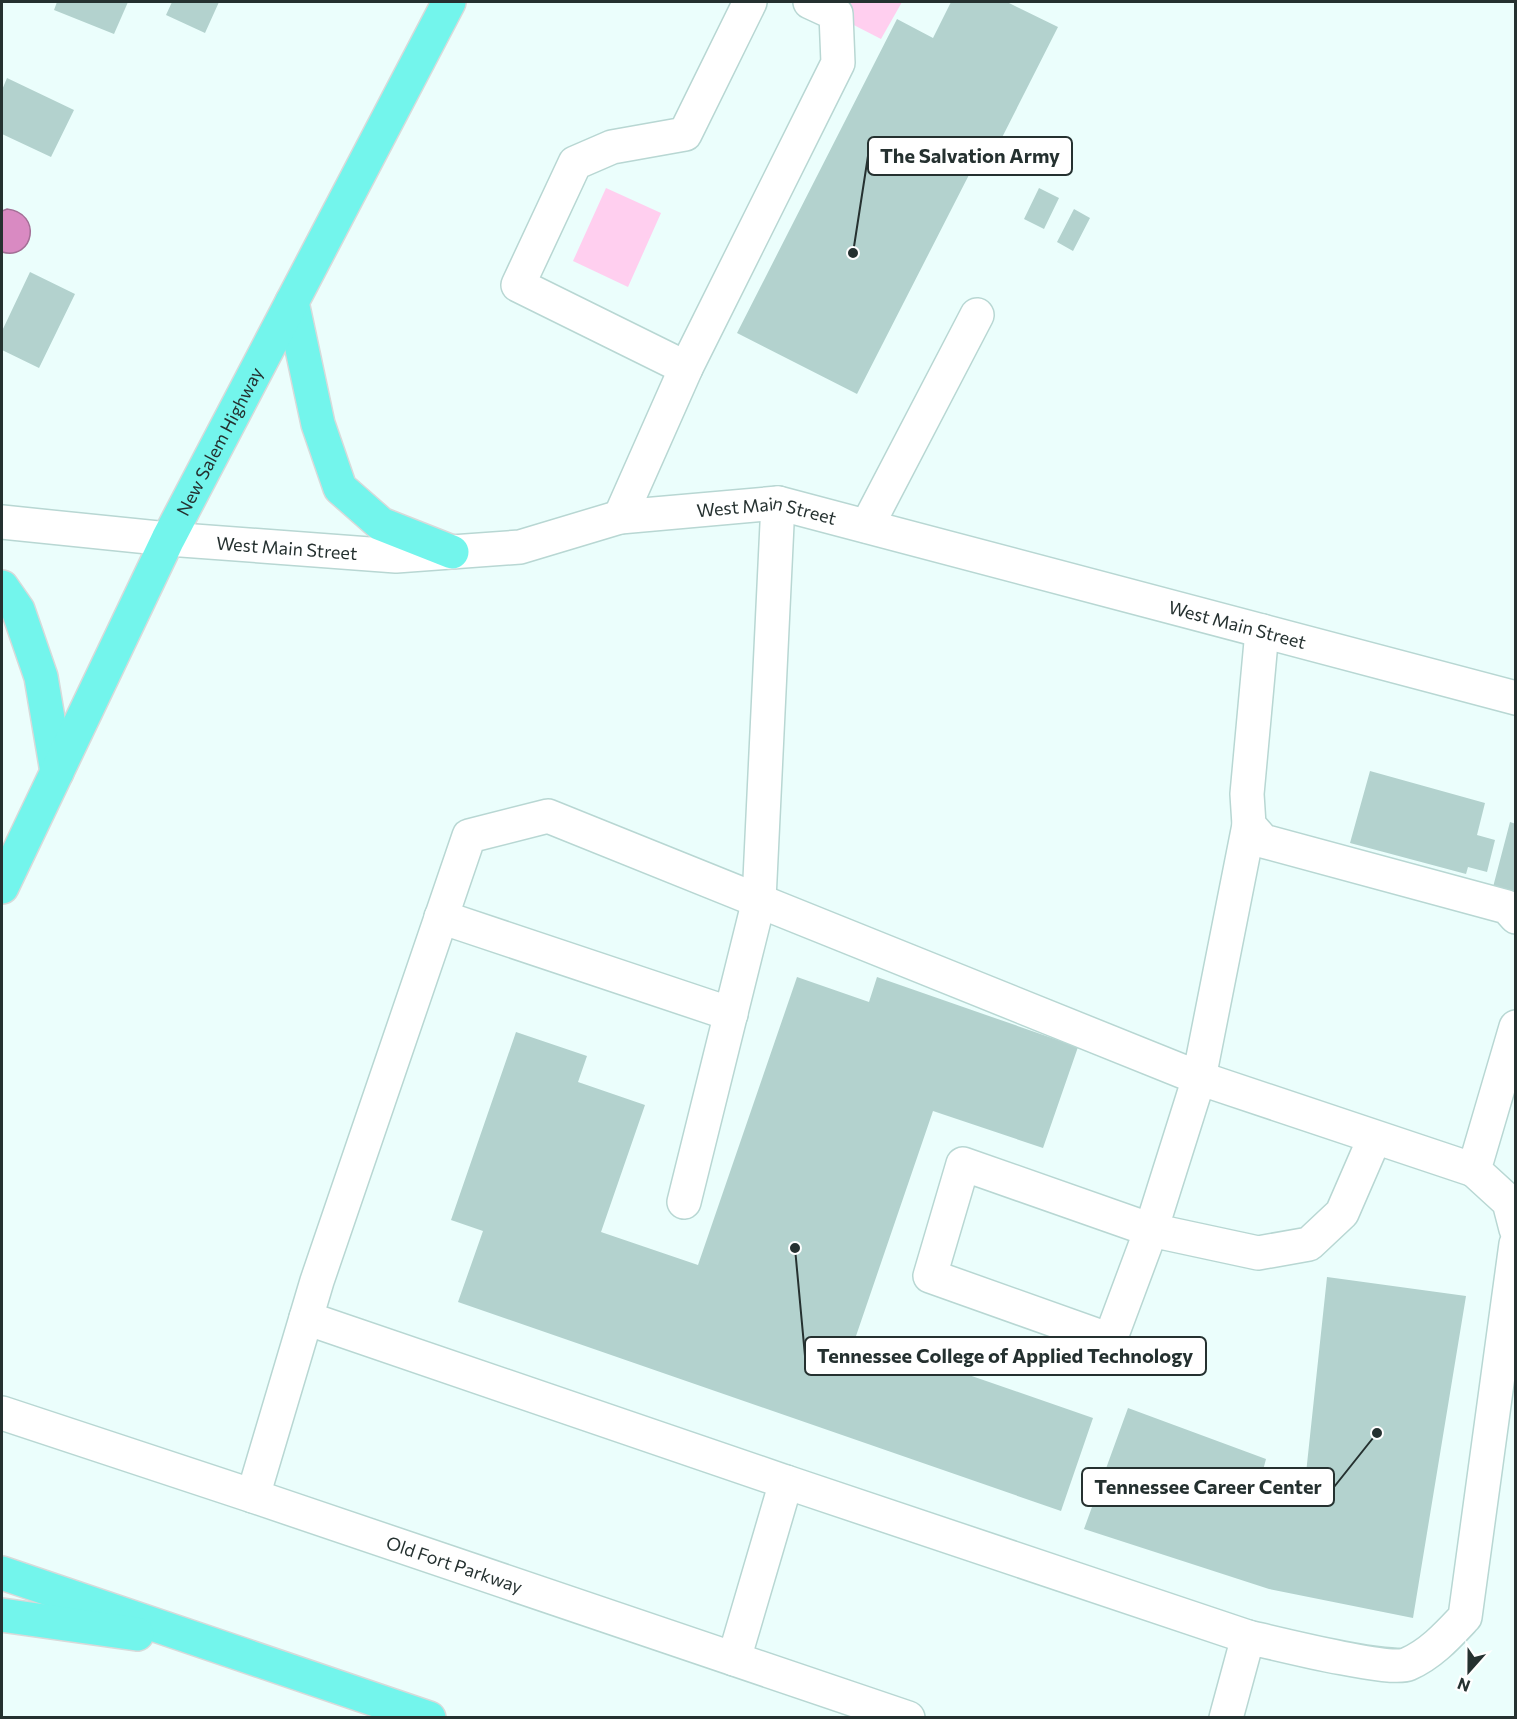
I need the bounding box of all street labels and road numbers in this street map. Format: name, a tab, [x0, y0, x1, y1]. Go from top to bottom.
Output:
street label: New Salem Highway	[171, 363, 267, 519]
street label: West Main Street	[696, 491, 839, 529]
street label: West Main Street	[215, 532, 358, 564]
street label: West Main Street	[1166, 596, 1309, 653]
street label: Old Fort Parkway	[383, 1531, 525, 1598]

